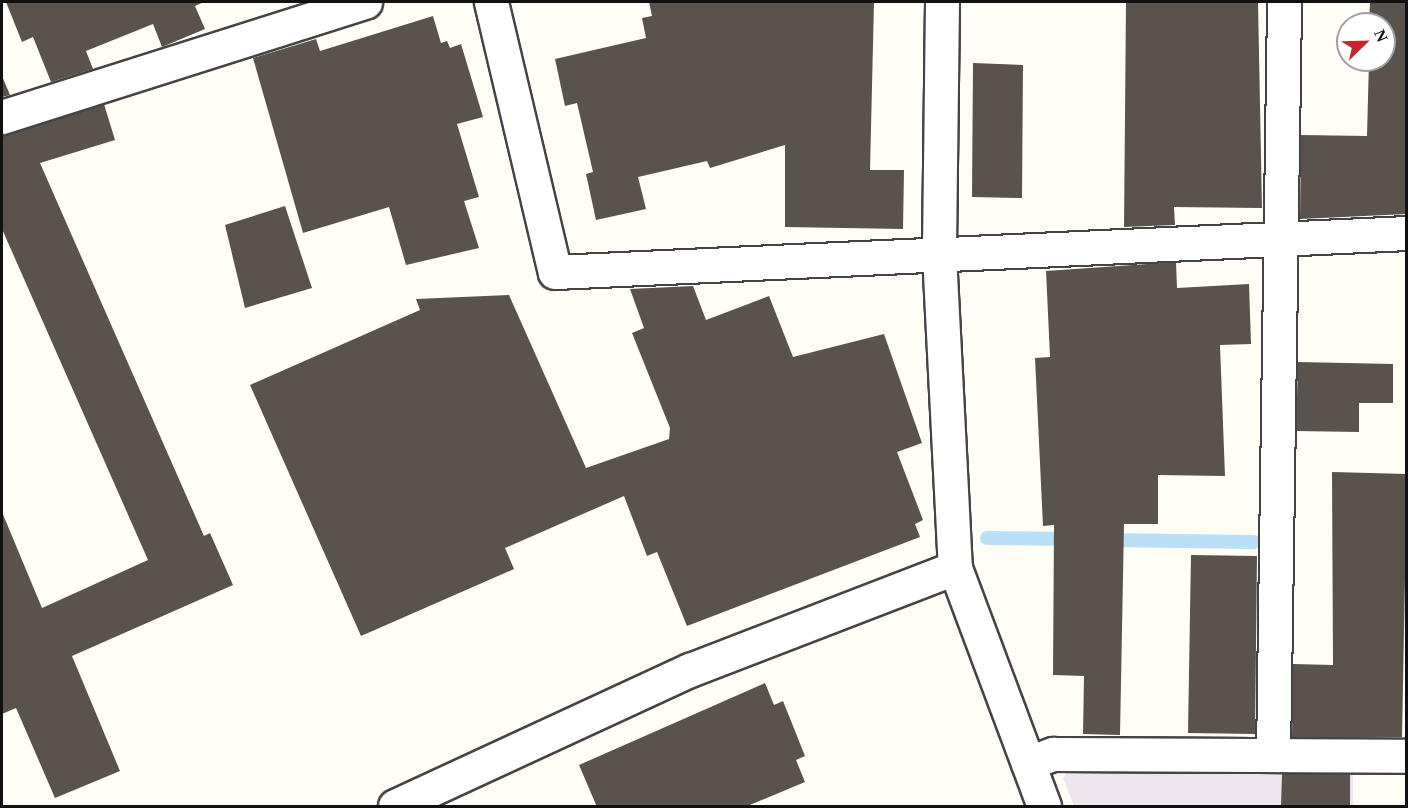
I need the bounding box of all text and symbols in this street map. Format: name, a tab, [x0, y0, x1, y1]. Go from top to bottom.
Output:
north arrow	[1336, 12, 1396, 72]
text: N	[1371, 27, 1391, 44]

